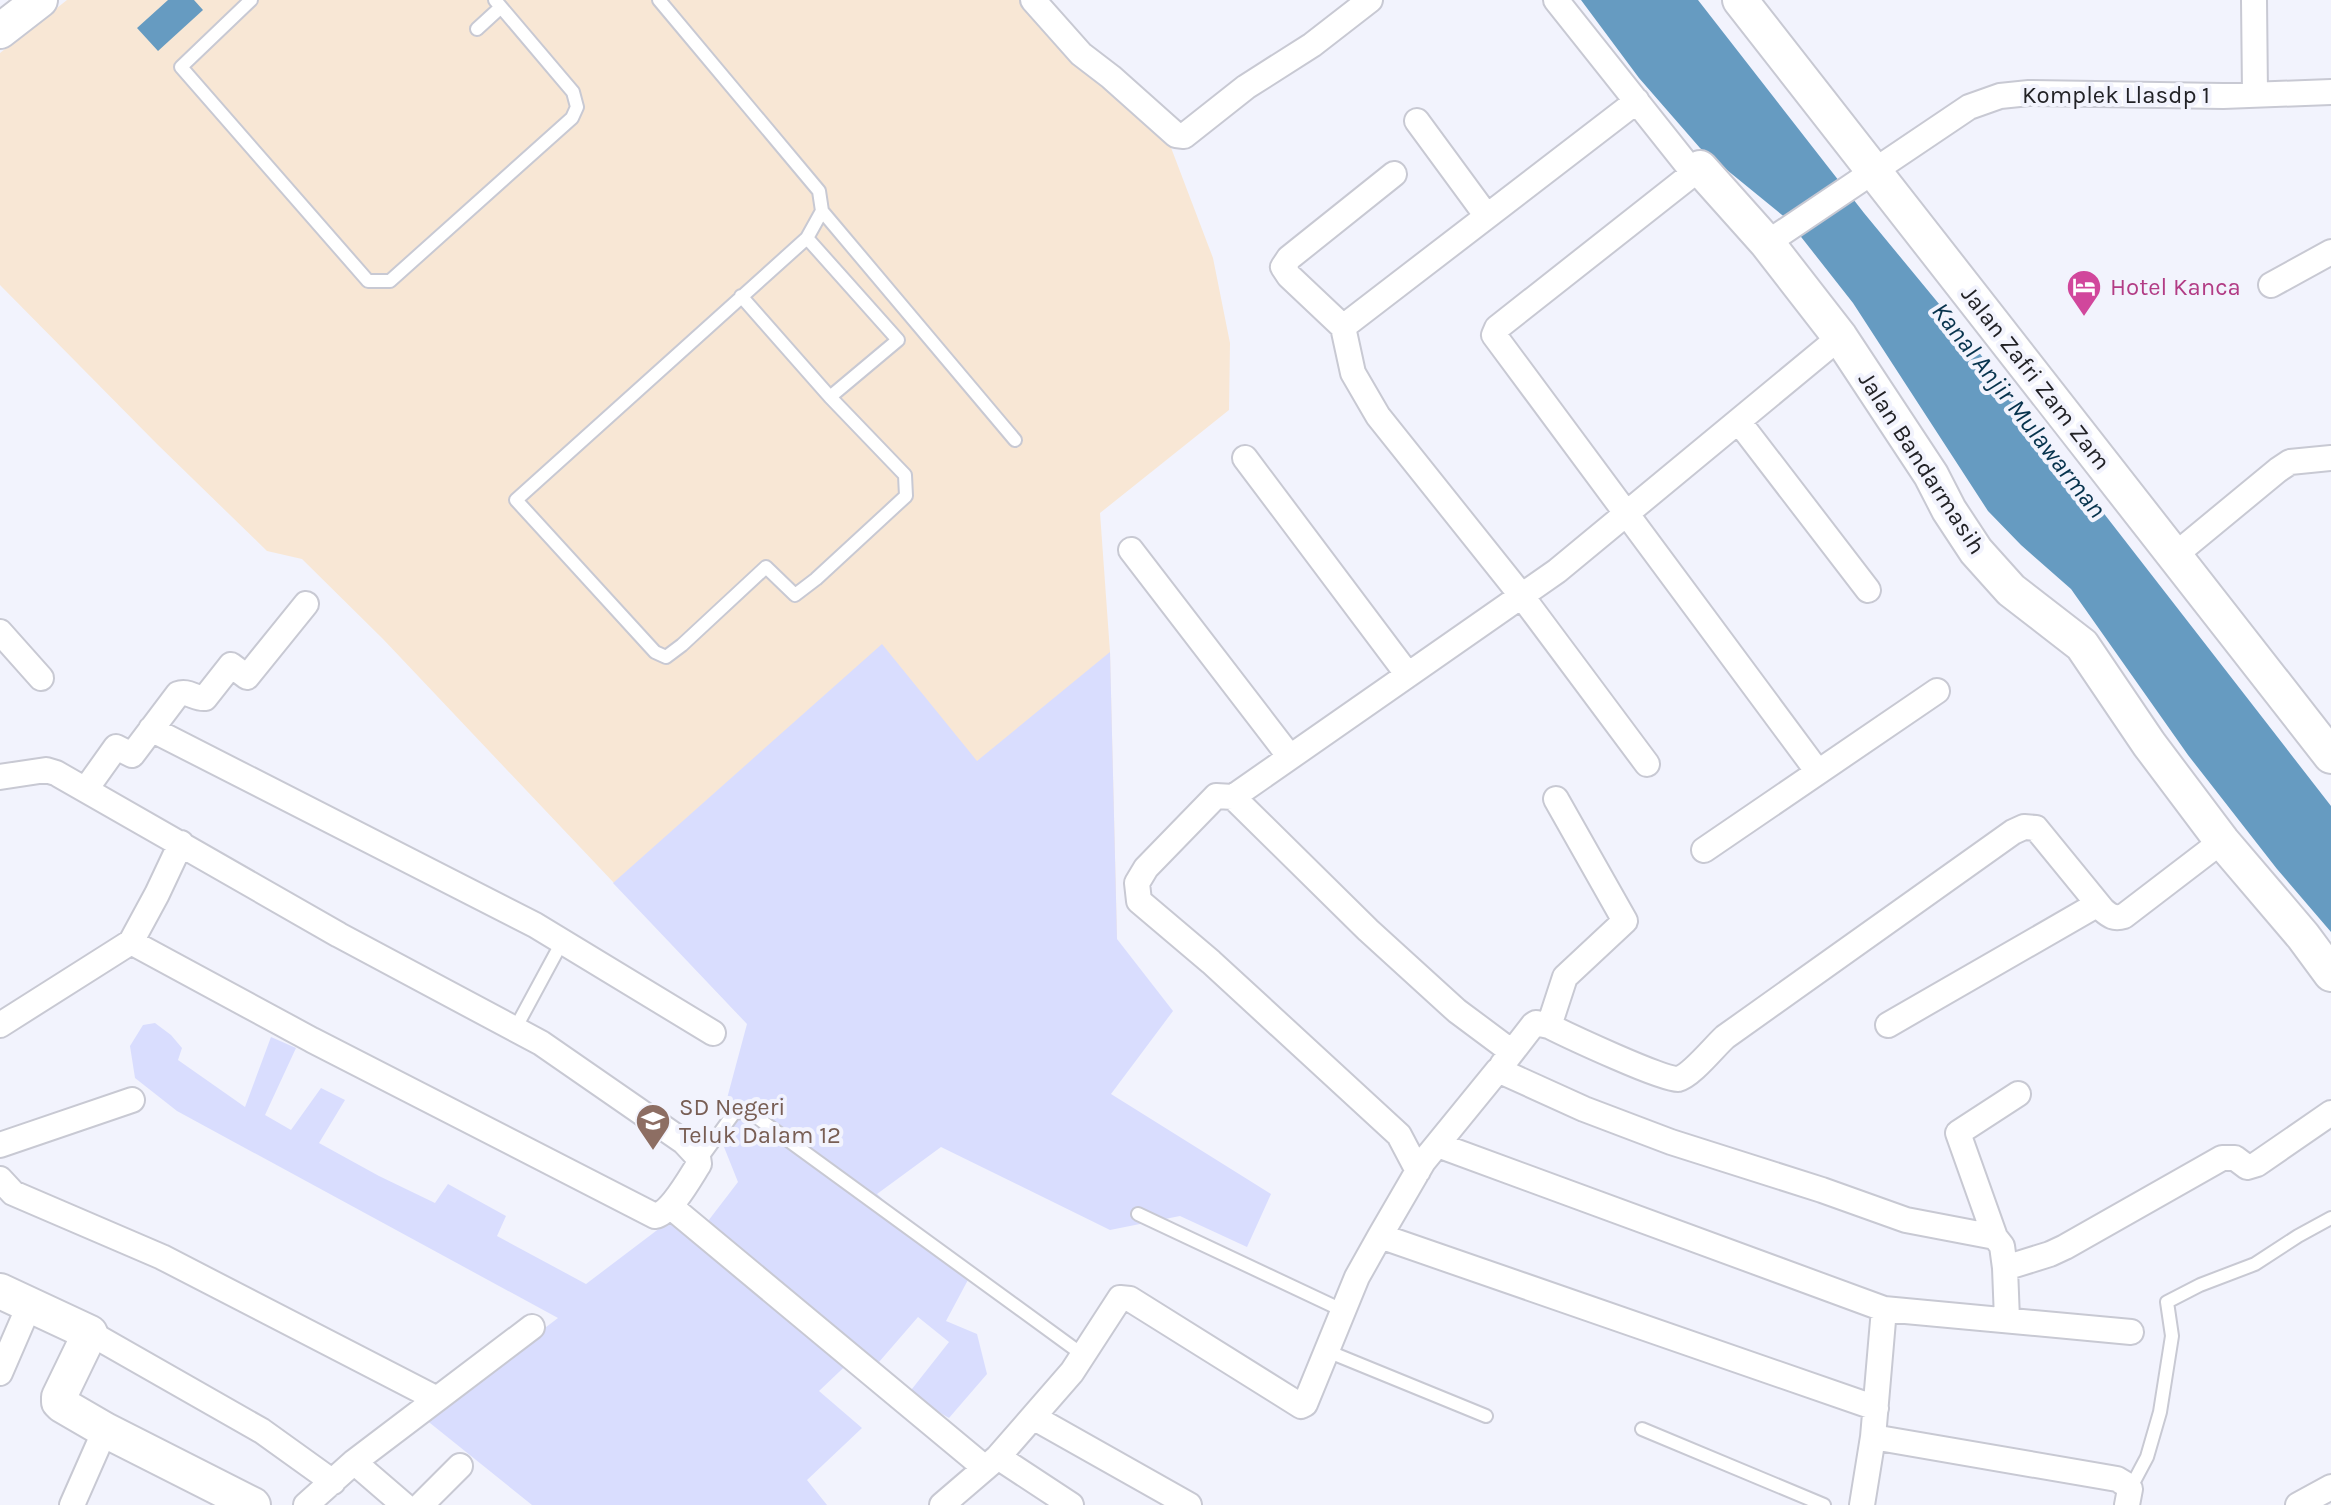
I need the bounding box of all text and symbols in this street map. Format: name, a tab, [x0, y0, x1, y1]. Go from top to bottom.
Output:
street label: Komplek Llasdp 1	[2022, 81, 2210, 109]
hotel icon: Hotel Kanca	[2065, 268, 2103, 318]
place label: Hotel Kanca	[2110, 273, 2241, 301]
street label: Jalan Zafri Zam Zam	[1956, 280, 2116, 476]
water label: Kanal Anjir Mulawarman	[1925, 296, 2113, 524]
street label: Jalan Bandarmasih	[1853, 367, 1991, 559]
place label: SD Negeri Teluk Dalam 12	[679, 1093, 841, 1149]
school or university icon: SD Negeri Teluk Dalam 12	[634, 1102, 672, 1152]

